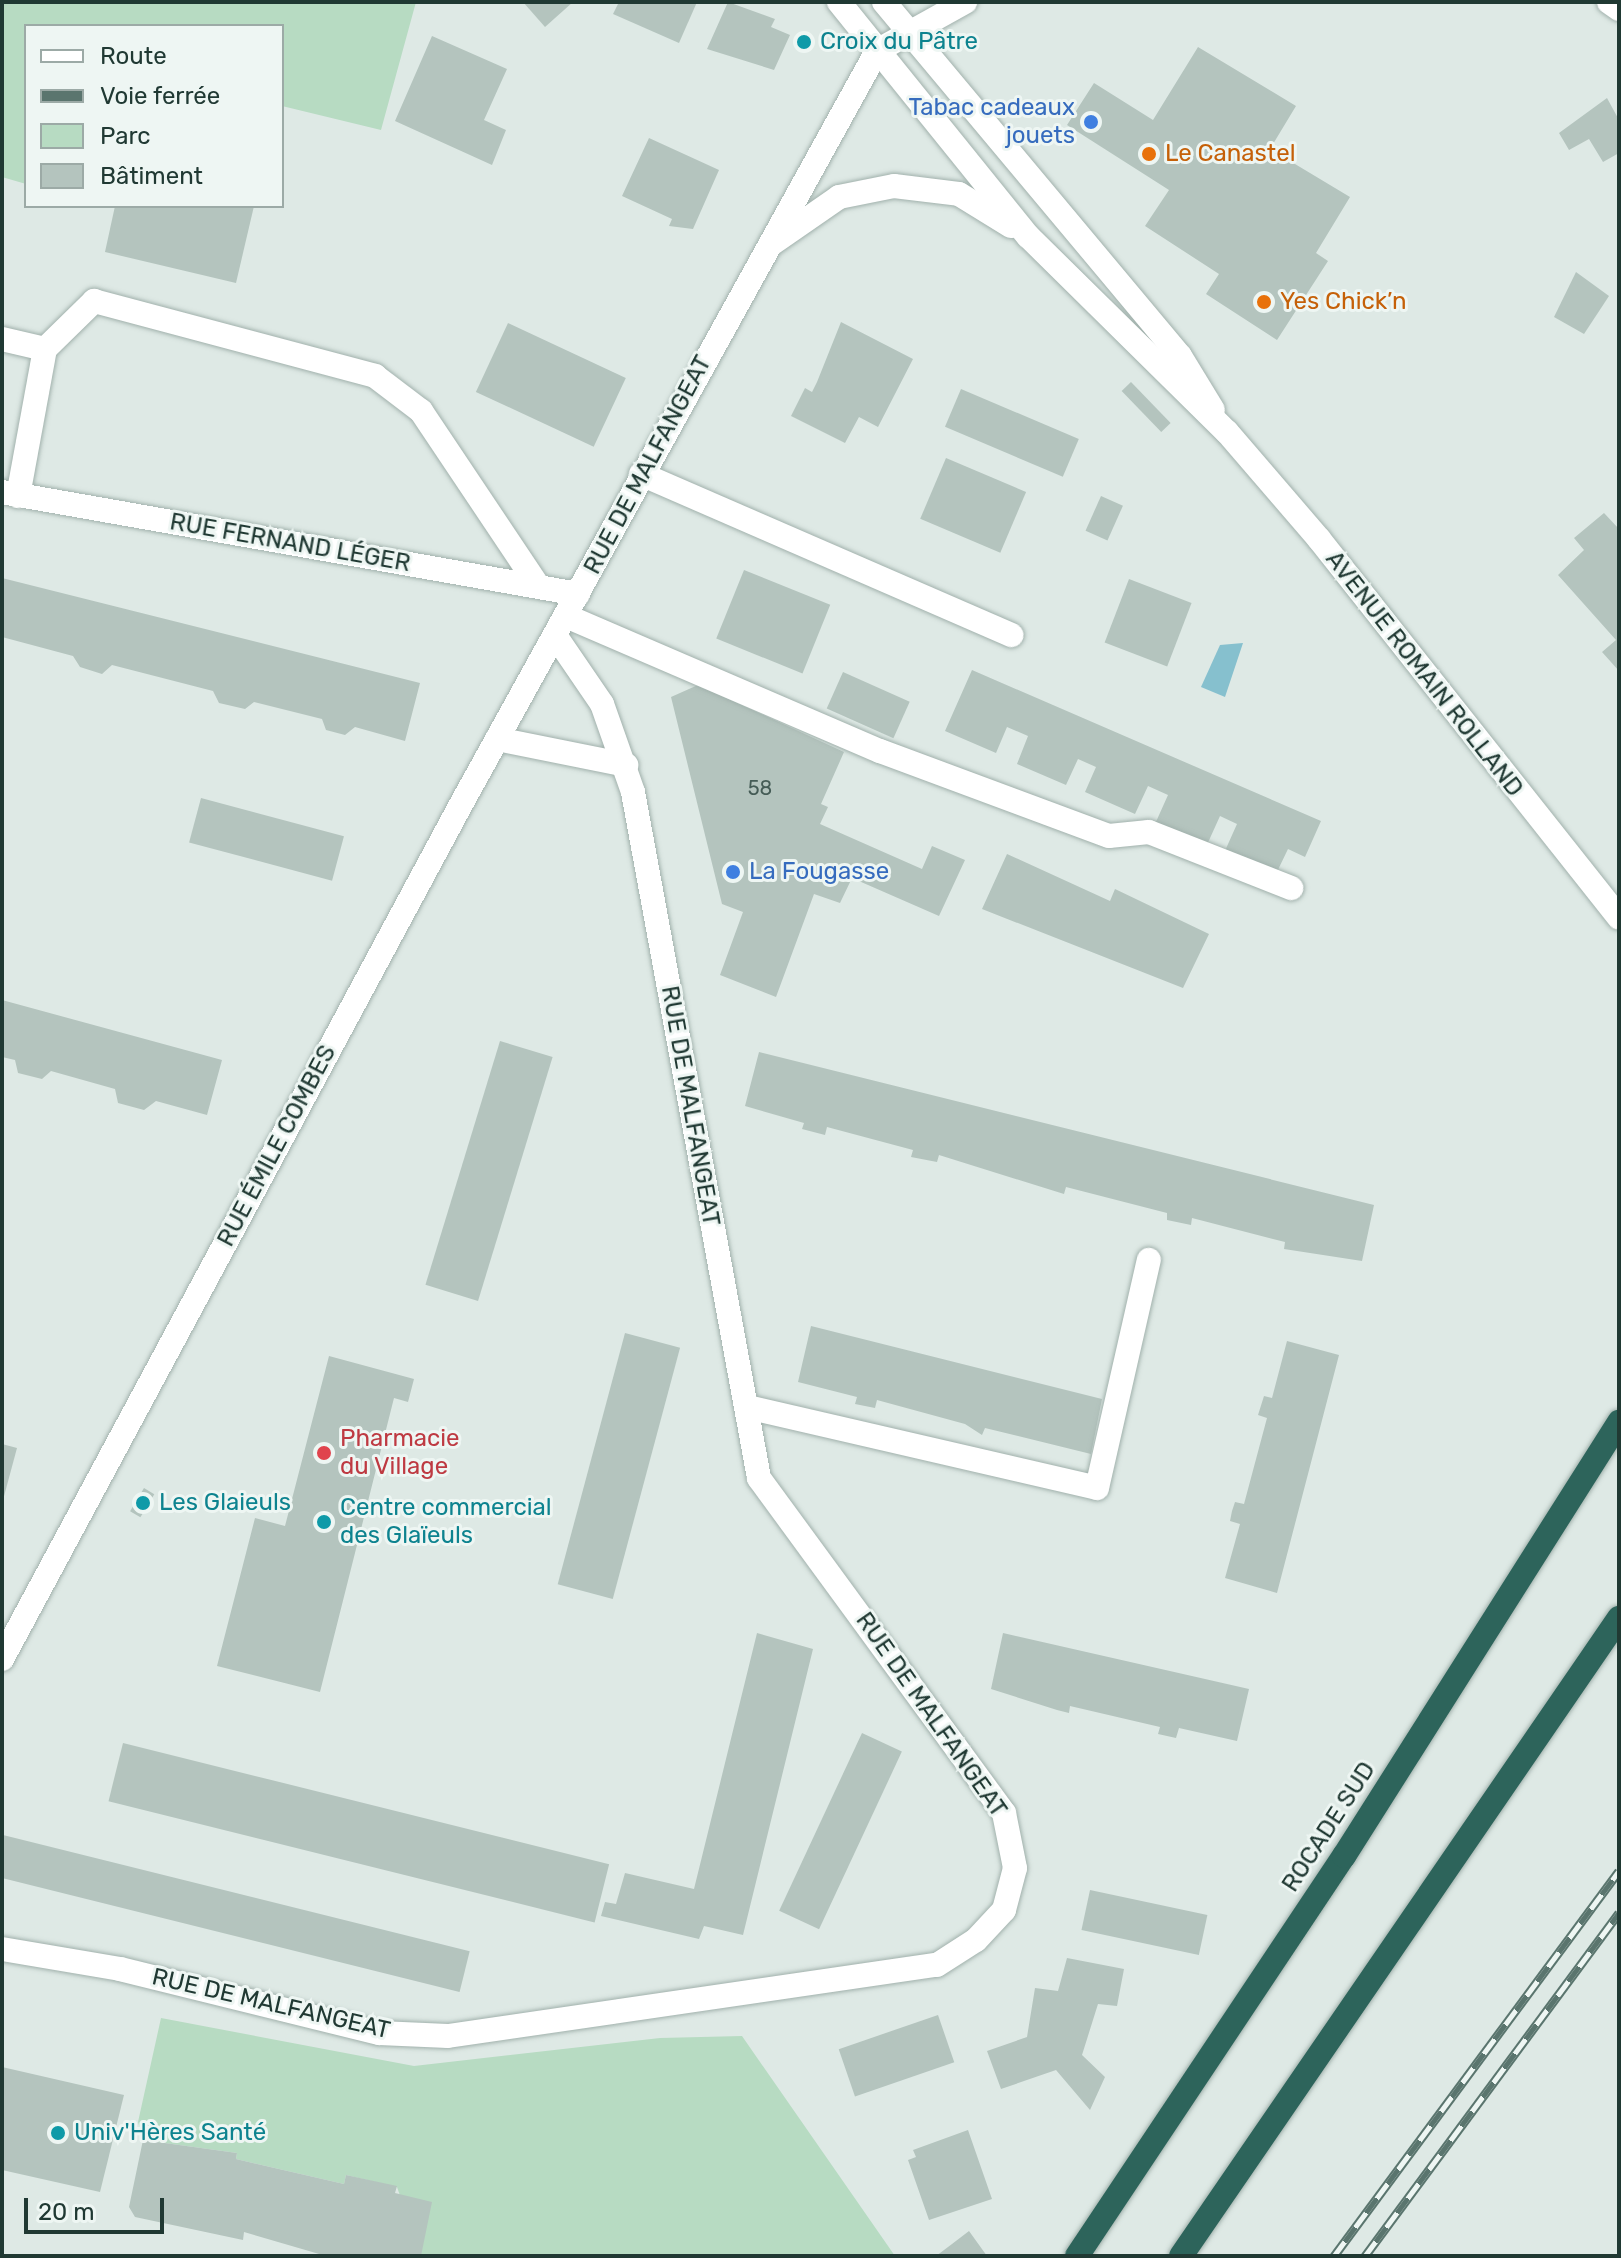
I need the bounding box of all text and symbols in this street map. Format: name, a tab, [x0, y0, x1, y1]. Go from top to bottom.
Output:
legend	[24, 24, 284, 208]
place label: Croix du Pâtre	[820, 28, 978, 56]
marker: Croix du Pâtre	[795, 33, 813, 51]
text: Route	[100, 42, 167, 70]
text: Voie ferrée	[100, 82, 220, 110]
place label: Tabac cadeaux jouets	[909, 94, 1075, 150]
marker: Tabac cadeaux jouets	[1082, 113, 1100, 131]
text: Parc	[100, 122, 151, 150]
place label: Le Canastel	[1165, 140, 1295, 168]
marker: Le Canastel	[1140, 145, 1158, 163]
text: Bâtiment	[100, 162, 203, 190]
place label: Yes Chick’n	[1280, 288, 1407, 316]
marker: Yes Chick’n	[1255, 293, 1273, 311]
street label: RUE DE MALFANGEAT	[578, 351, 718, 579]
street label: RUE FERNAND LÉGER	[168, 508, 412, 578]
street label: AVENUE ROMAIN ROLLAND	[1319, 546, 1529, 802]
house number: 58	[748, 776, 772, 800]
place label: La Fougasse	[749, 858, 889, 886]
marker: La Fougasse	[724, 863, 742, 881]
street label: RUE DE MALFANGEAT	[655, 984, 725, 1228]
street label: RUE ÉMILE COMBES	[212, 1040, 342, 1252]
place label: Pharmacie du Village	[340, 1425, 459, 1481]
marker: Pharmacie du Village	[315, 1444, 333, 1462]
place label: Les Glaieuls	[159, 1489, 291, 1517]
marker: Les Glaieuls	[134, 1494, 152, 1512]
place label: Centre commercial des Glaïeuls	[340, 1494, 552, 1550]
marker: Centre commercial des Glaïeuls	[315, 1513, 333, 1531]
street label: RUE DE MALFANGEAT	[849, 1607, 1013, 1823]
street label: ROCADE SUD	[1276, 1757, 1382, 1897]
street label: RUE DE MALFANGEAT	[149, 1963, 393, 2045]
place label: Univ'Hères Santé	[74, 2119, 266, 2147]
marker: Univ'Hères Santé	[49, 2124, 67, 2142]
scale bar	[28, 2182, 168, 2232]
text: 20 m	[38, 2198, 95, 2226]

